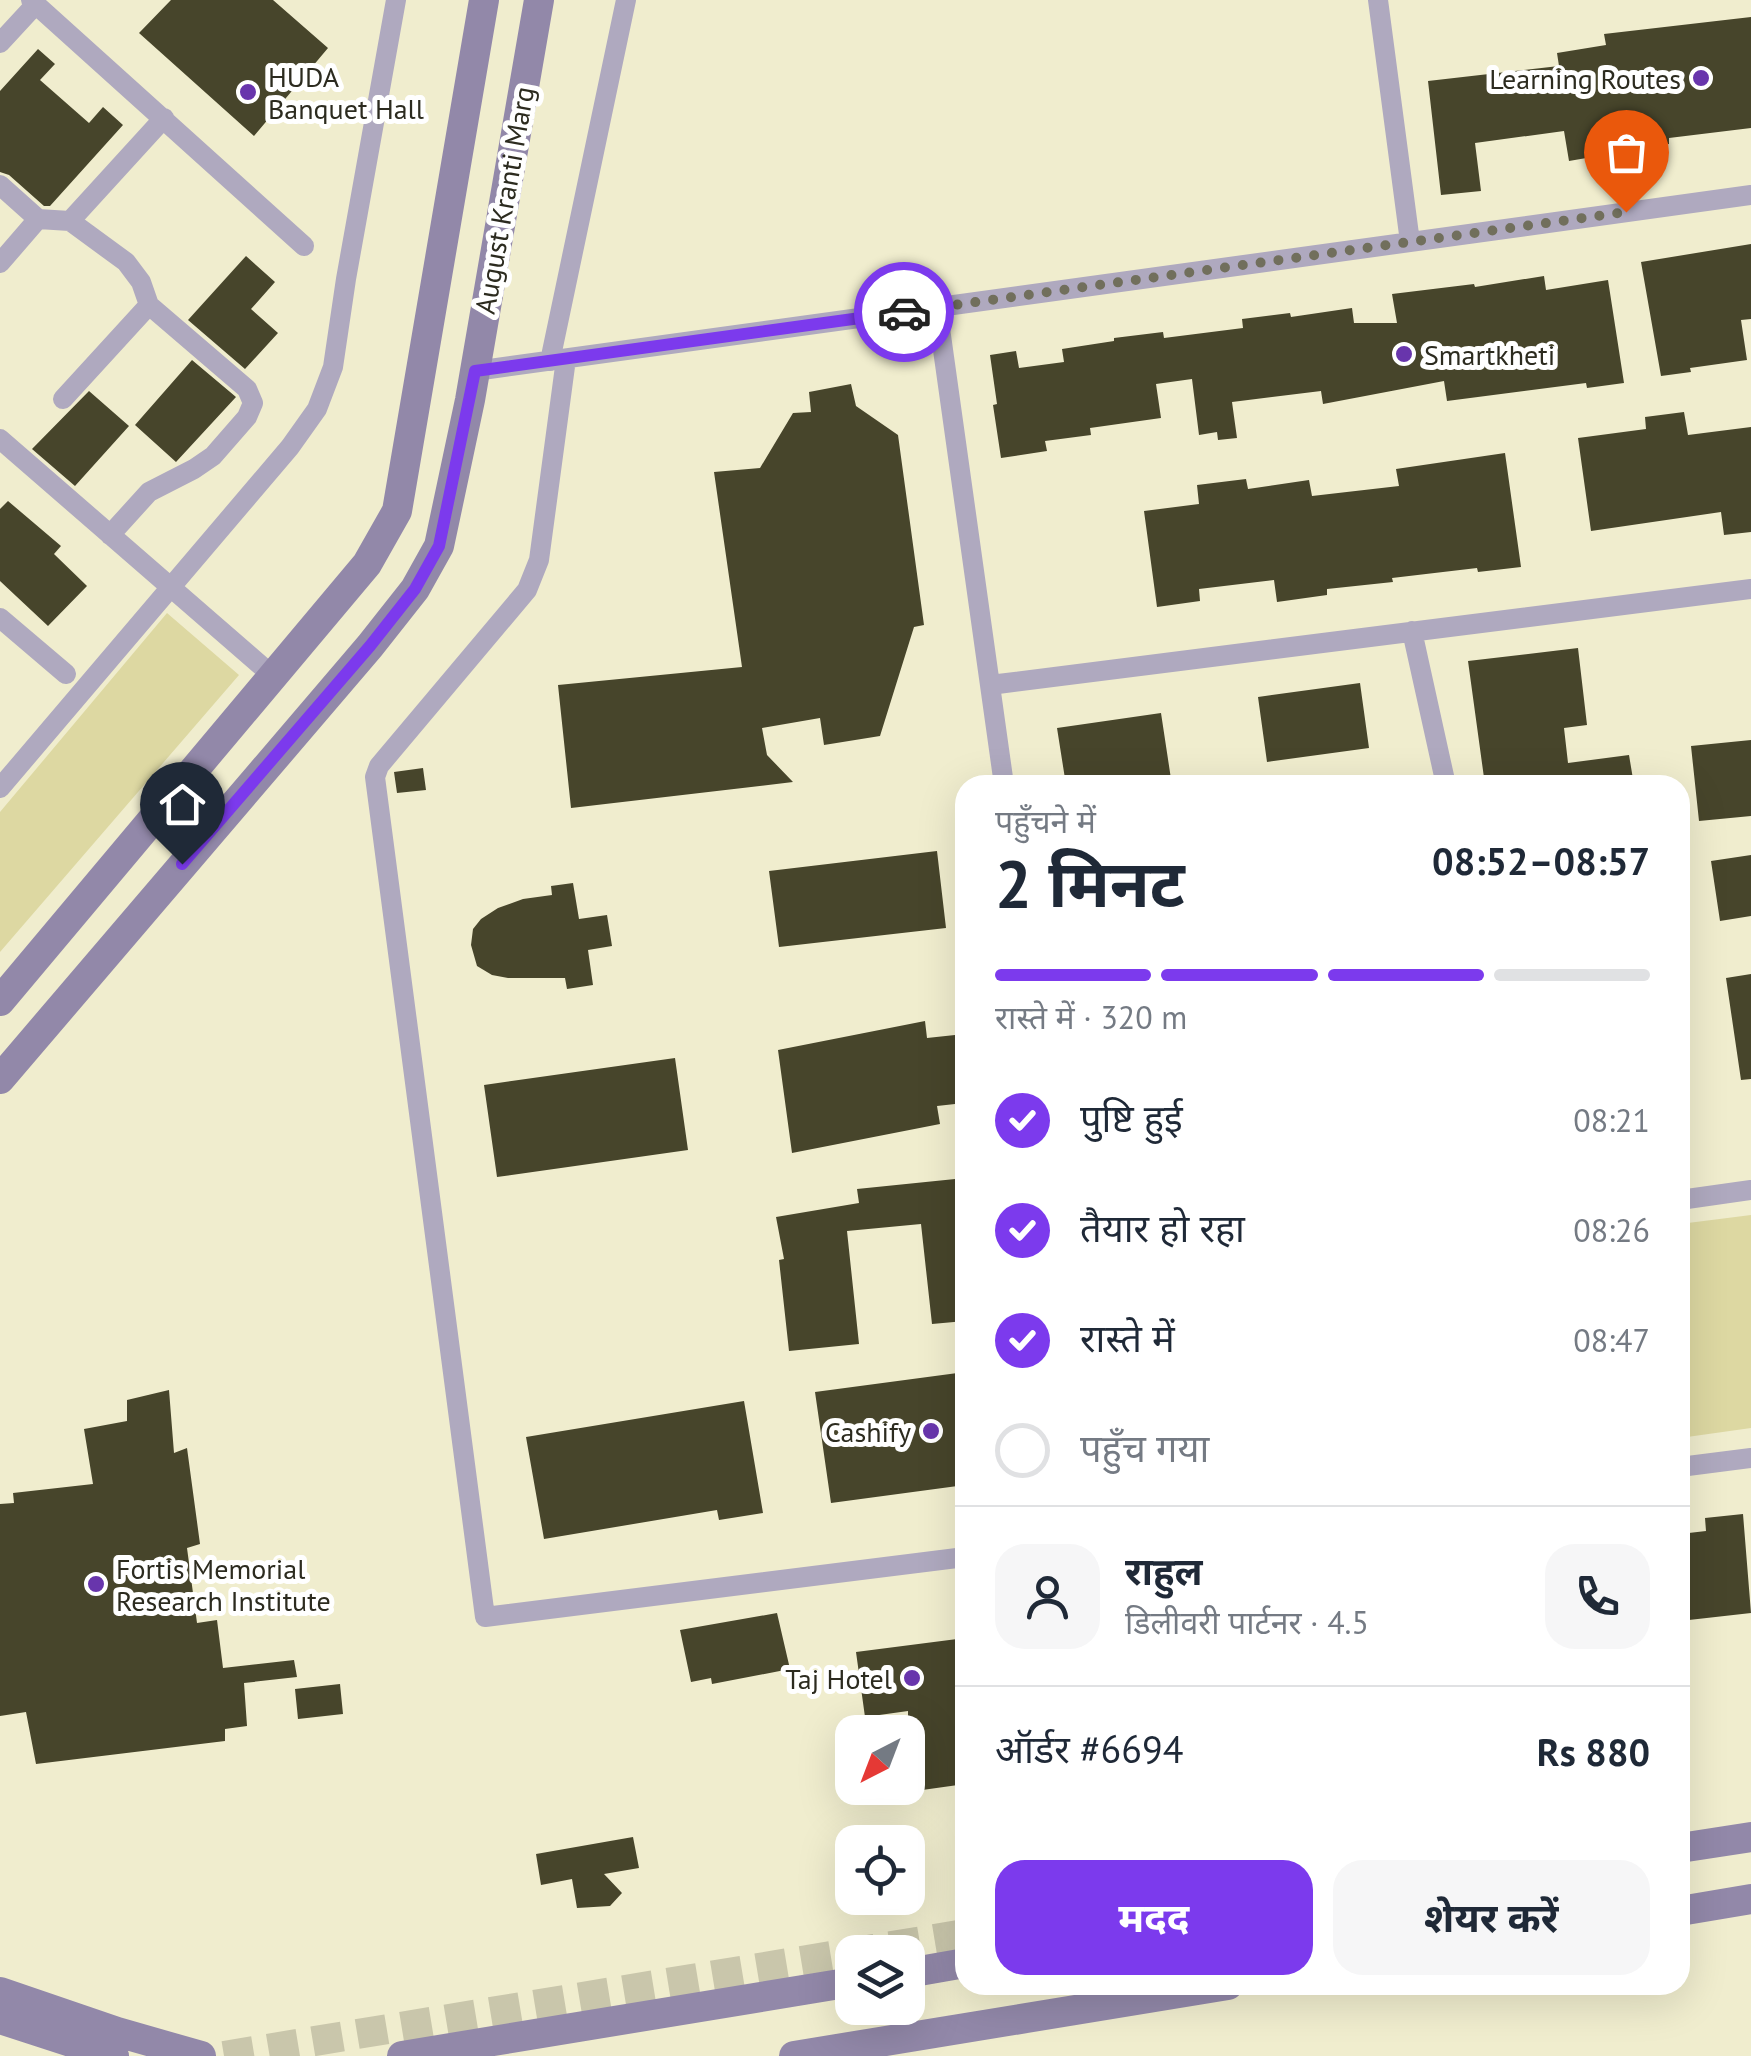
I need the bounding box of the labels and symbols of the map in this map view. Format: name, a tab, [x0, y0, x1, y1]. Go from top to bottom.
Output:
place label: HUDA Banquet Hall	[268, 58, 424, 127]
place label: Learning Routes	[1489, 60, 1681, 97]
marker: Learning Routes	[1690, 67, 1712, 89]
marker: HUDA Banquet Hall	[237, 81, 259, 103]
street label: August Kranti Marg	[466, 83, 542, 317]
pin	[1584, 110, 1669, 213]
courier	[854, 262, 954, 362]
place label: Smartkheti	[1424, 336, 1555, 373]
marker: Smartkheti	[1393, 343, 1415, 365]
pin	[140, 762, 225, 865]
place label: Cashify	[825, 1413, 911, 1450]
marker: Cashify	[920, 1420, 942, 1442]
place label: Fortis Memorial Research Institute	[116, 1550, 331, 1619]
marker: Fortis Memorial Research Institute	[85, 1573, 107, 1595]
place label: Taj Hotel	[785, 1660, 892, 1697]
marker: Taj Hotel	[901, 1667, 923, 1689]
north arrow	[835, 1715, 925, 1805]

